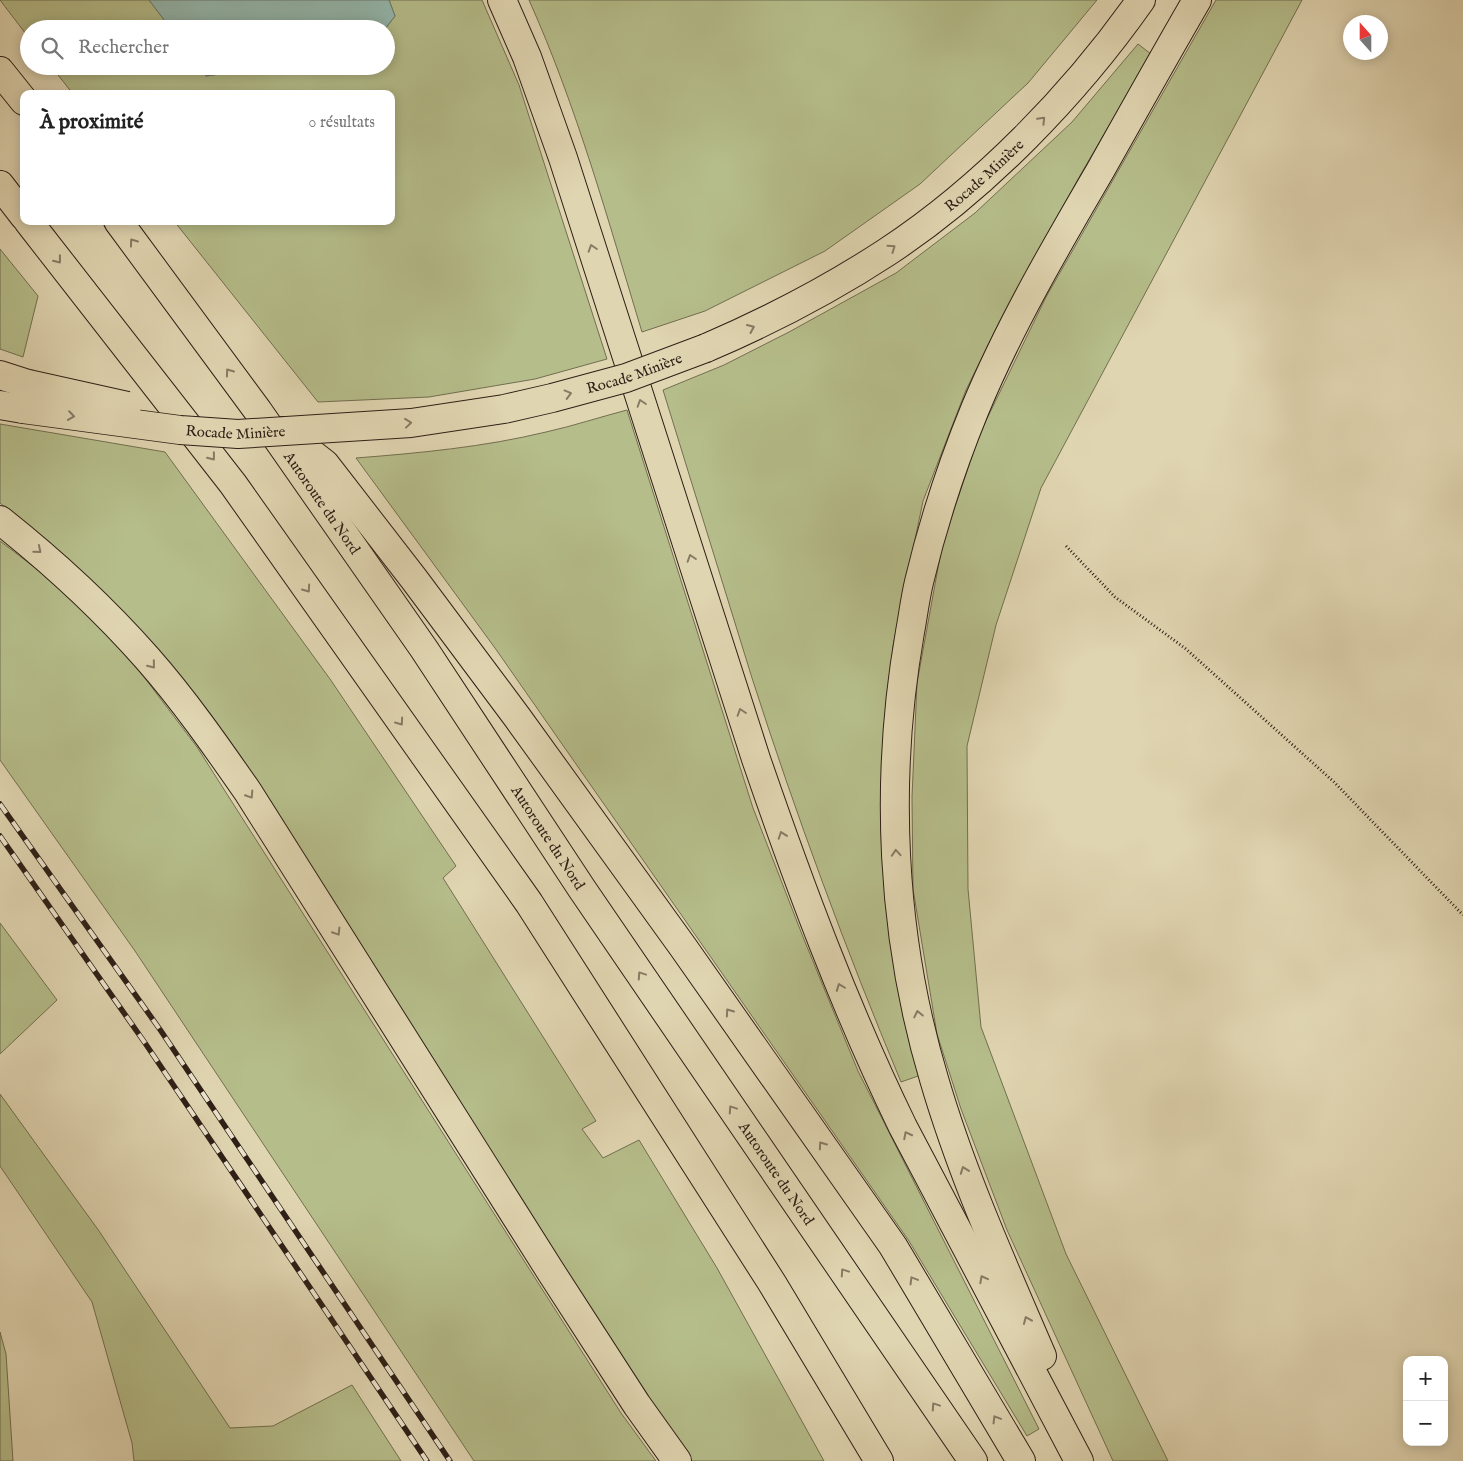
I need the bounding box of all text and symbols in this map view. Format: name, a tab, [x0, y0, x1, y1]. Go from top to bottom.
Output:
north arrow	[1343, 15, 1388, 60]
search box	[20, 20, 395, 75]
icon: search	[38, 34, 66, 62]
text: Rechercher	[78, 36, 169, 60]
text: À proximité	[40, 109, 143, 136]
text: 0 résultats	[309, 113, 375, 133]
one-way arrow	[1036, 117, 1045, 126]
street label: Rocade Minière	[941, 135, 1028, 216]
one-way arrow	[130, 238, 139, 248]
one-way arrow	[587, 245, 597, 253]
one-way arrow	[886, 245, 896, 254]
one-way arrow	[53, 254, 61, 263]
one-way arrow	[746, 324, 755, 335]
street label: Rocade Minière	[584, 348, 685, 398]
one-way arrow	[227, 369, 235, 378]
one-way arrow	[564, 389, 572, 400]
one-way arrow	[637, 399, 647, 408]
one-way arrow	[67, 410, 75, 421]
one-way arrow	[405, 418, 413, 429]
street label: Rocade Minière	[185, 421, 286, 444]
street label: Autoroute du Nord	[279, 447, 365, 559]
one-way arrow	[206, 451, 214, 460]
one-way arrow	[32, 545, 41, 553]
one-way arrow	[687, 554, 697, 562]
one-way arrow	[301, 583, 310, 593]
one-way arrow	[147, 659, 155, 668]
one-way arrow	[737, 709, 747, 717]
one-way arrow	[394, 716, 403, 725]
street label: Autoroute du Nord	[506, 781, 590, 894]
one-way arrow	[244, 789, 253, 799]
one-way arrow	[778, 831, 788, 840]
one-way arrow	[891, 849, 902, 857]
one-way arrow	[331, 927, 341, 936]
one-way arrow	[638, 971, 647, 981]
one-way arrow	[836, 983, 846, 992]
one-way arrow	[726, 1008, 735, 1018]
one-way arrow	[913, 1010, 924, 1019]
one-way arrow	[729, 1105, 738, 1115]
street label: Autoroute du Nord	[734, 1117, 819, 1230]
one-way arrow	[903, 1131, 913, 1140]
one-way arrow	[819, 1141, 828, 1151]
one-way arrow	[960, 1166, 970, 1175]
one-way arrow	[840, 1268, 850, 1277]
one-way arrow	[979, 1275, 989, 1284]
one-way arrow	[910, 1276, 920, 1285]
one-way arrow	[1022, 1316, 1033, 1325]
map controls	[1403, 1356, 1448, 1446]
button: +	[1403, 1356, 1448, 1401]
button: −	[1403, 1401, 1448, 1446]
one-way arrow	[932, 1403, 941, 1412]
one-way arrow	[993, 1416, 1003, 1425]

